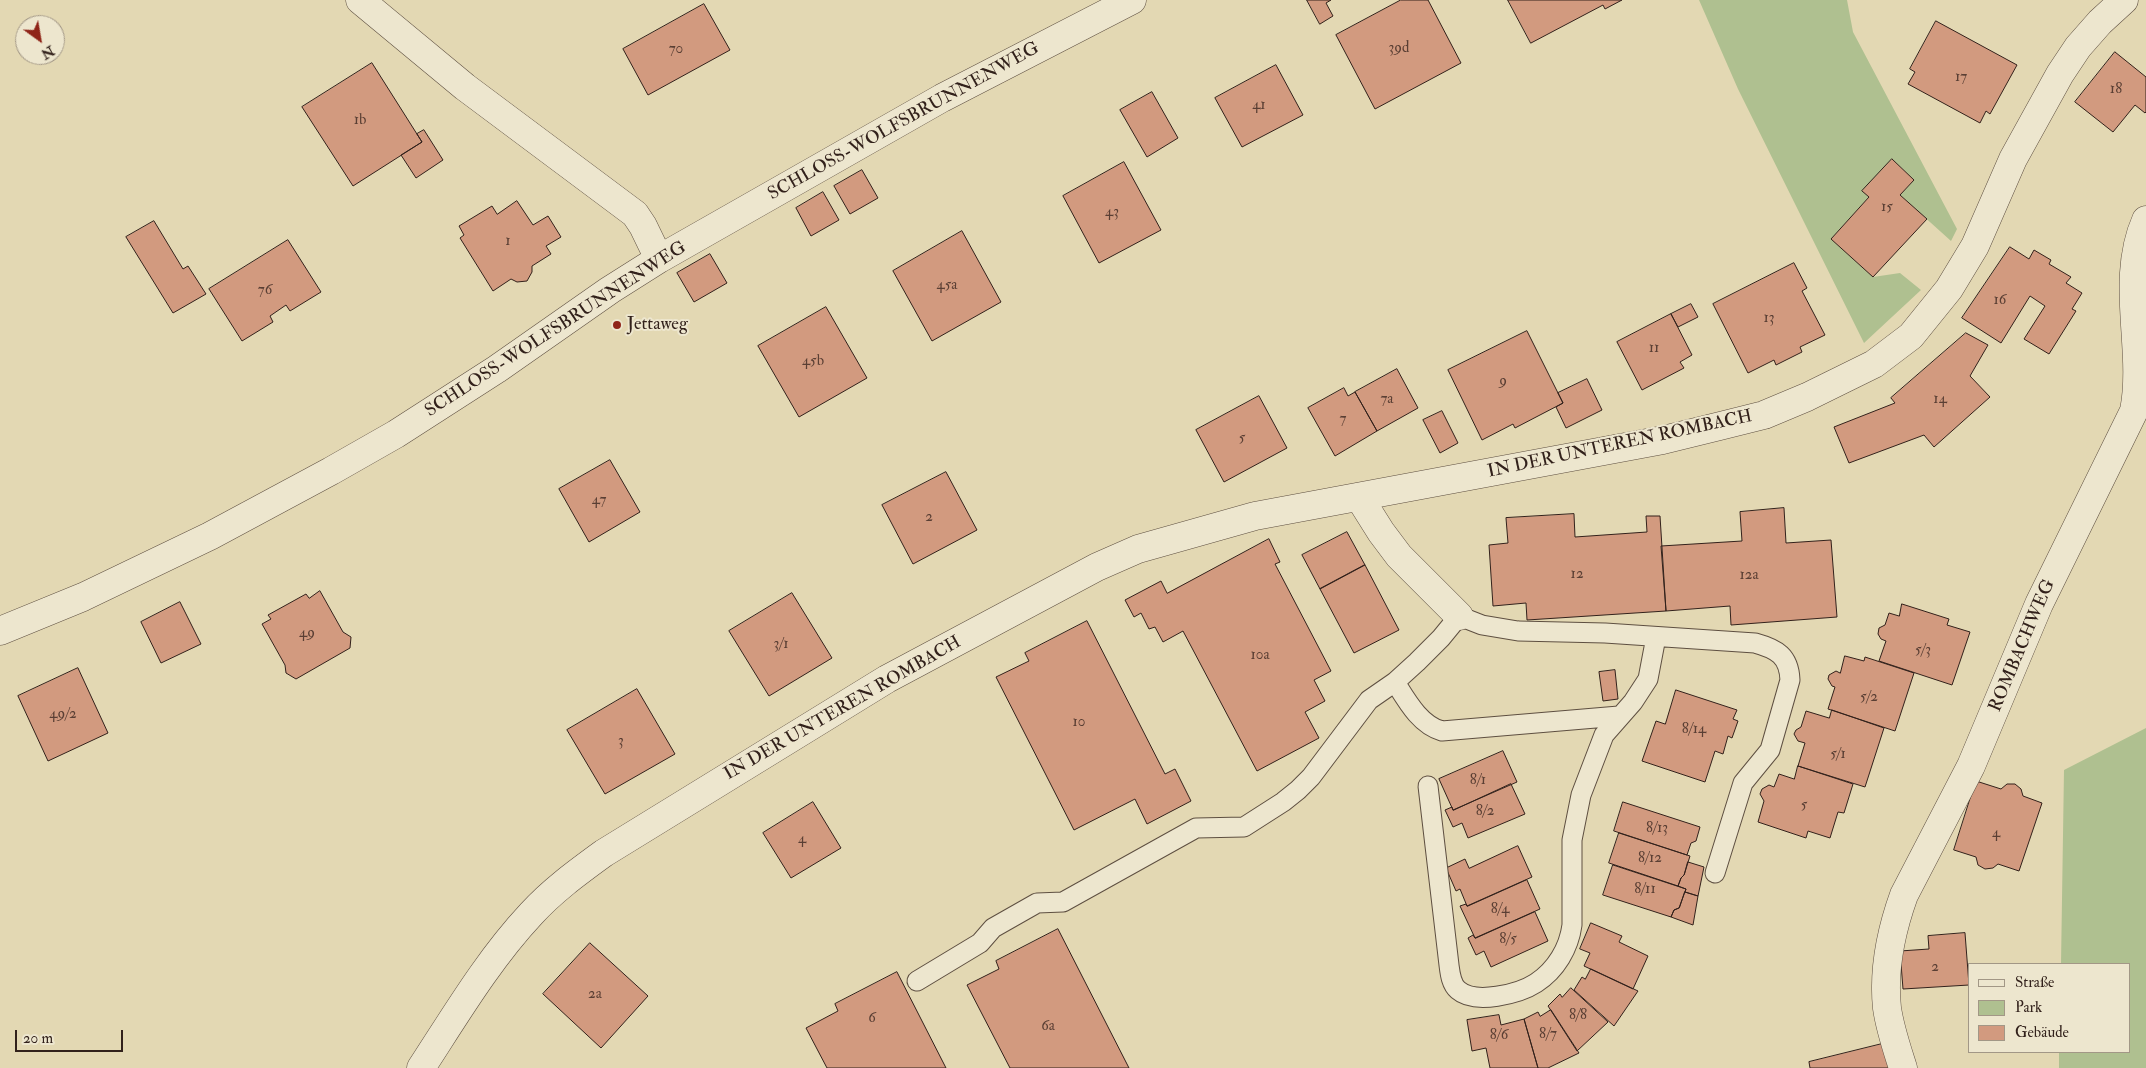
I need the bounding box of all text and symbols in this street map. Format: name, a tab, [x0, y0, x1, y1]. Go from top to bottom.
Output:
north arrow	[15, 15, 65, 65]
street label: SCHLOSS-WOLFSBRUNNENWEG	[765, 38, 1043, 206]
house number: 39d	[1389, 40, 1409, 58]
house number: 70	[669, 41, 683, 59]
text: N	[38, 42, 58, 63]
house number: 17	[1955, 69, 1967, 87]
house number: 18	[2110, 81, 2122, 99]
house number: 41	[1252, 97, 1266, 115]
house number: 1b	[354, 112, 366, 130]
house number: 15	[1881, 199, 1893, 217]
house number: 43	[1105, 204, 1119, 222]
house number: 1	[505, 233, 511, 251]
street label: SCHLOSS-WOLFSBRUNNENWEG	[421, 237, 691, 423]
house number: 45a	[937, 277, 957, 295]
house number: 76	[258, 282, 272, 300]
house number: 16	[1994, 292, 2006, 310]
house number: 13	[1763, 310, 1775, 328]
place label: Jettaweg	[627, 314, 688, 336]
marker: Jettaweg	[611, 319, 623, 331]
house number: 11	[1649, 340, 1659, 358]
house number: 45b	[802, 353, 824, 371]
house number: 9	[1499, 373, 1507, 391]
house number: 7a	[1380, 391, 1394, 409]
house number: 14	[1933, 391, 1947, 409]
street label: IN DER UNTEREN ROMBACH	[1486, 406, 1754, 484]
house number: 7	[1340, 411, 1346, 429]
house number: 5	[1239, 430, 1245, 448]
house number: 47	[592, 492, 606, 510]
house number: 2	[925, 509, 933, 527]
house number: 12	[1571, 566, 1583, 584]
house number: 12a	[1739, 567, 1759, 585]
street label: ROMBACHWEG	[1985, 577, 2061, 715]
house number: 49	[299, 625, 315, 643]
street label: IN DER UNTEREN ROMBACH	[721, 632, 965, 786]
house number: 3/1	[773, 636, 789, 654]
house number: 5/3	[1915, 642, 1931, 660]
house number: 10a	[1250, 647, 1270, 665]
house number: 5/2	[1860, 689, 1878, 707]
house number: 49/2	[49, 706, 77, 724]
house number: 10	[1073, 714, 1085, 732]
house number: 8/14	[1682, 721, 1706, 739]
house number: 3	[618, 733, 624, 751]
house number: 5/1	[1830, 746, 1846, 764]
house number: 8/1	[1470, 772, 1486, 790]
house number: 5	[1801, 797, 1807, 815]
house number: 8/2	[1476, 803, 1494, 821]
house number: 8/13	[1646, 820, 1668, 838]
house number: 4	[1992, 825, 2000, 843]
house number: 4	[798, 831, 806, 849]
house number: 8/12	[1638, 850, 1662, 868]
house number: 8/11	[1634, 881, 1656, 899]
house number: 8/4	[1491, 901, 1509, 919]
house number: 8/5	[1499, 931, 1517, 949]
house number: 2	[1931, 959, 1939, 977]
legend	[1968, 963, 2131, 1053]
text: Straße	[2015, 973, 2054, 992]
house number: 2a	[588, 986, 602, 1004]
text: Park	[2015, 998, 2042, 1017]
house number: 8/8	[1569, 1007, 1587, 1025]
house number: 6	[868, 1010, 876, 1028]
house number: 6a	[1041, 1018, 1055, 1036]
scale bar	[18, 1020, 125, 1052]
text: Gebäude	[2015, 1023, 2069, 1042]
house number: 8/7	[1539, 1026, 1557, 1044]
house number: 8/6	[1490, 1027, 1508, 1045]
text: 20 m	[23, 1029, 53, 1048]

